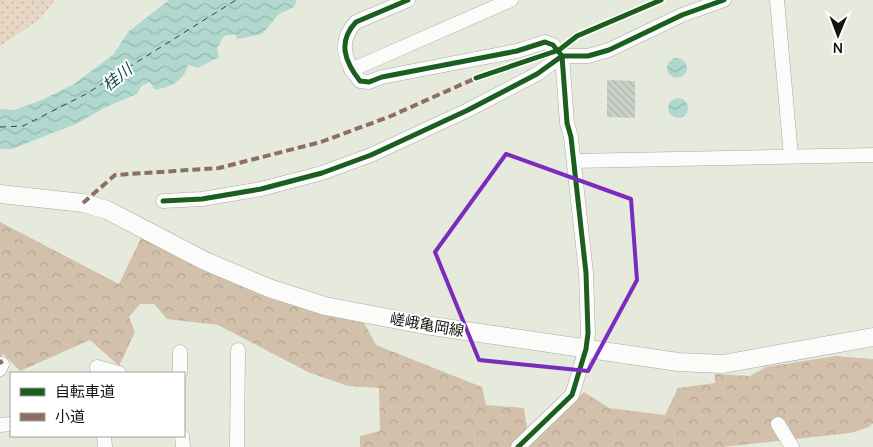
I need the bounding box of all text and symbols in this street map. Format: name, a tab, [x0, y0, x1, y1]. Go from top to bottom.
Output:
north arrow	[813, 10, 863, 60]
text: N	[833, 39, 843, 58]
water label: 桂川	[98, 57, 138, 96]
street label: 嵯峨亀岡線	[388, 308, 466, 341]
legend	[10, 372, 185, 437]
text: 自転車道	[55, 381, 115, 402]
text: 小道	[55, 406, 85, 427]

